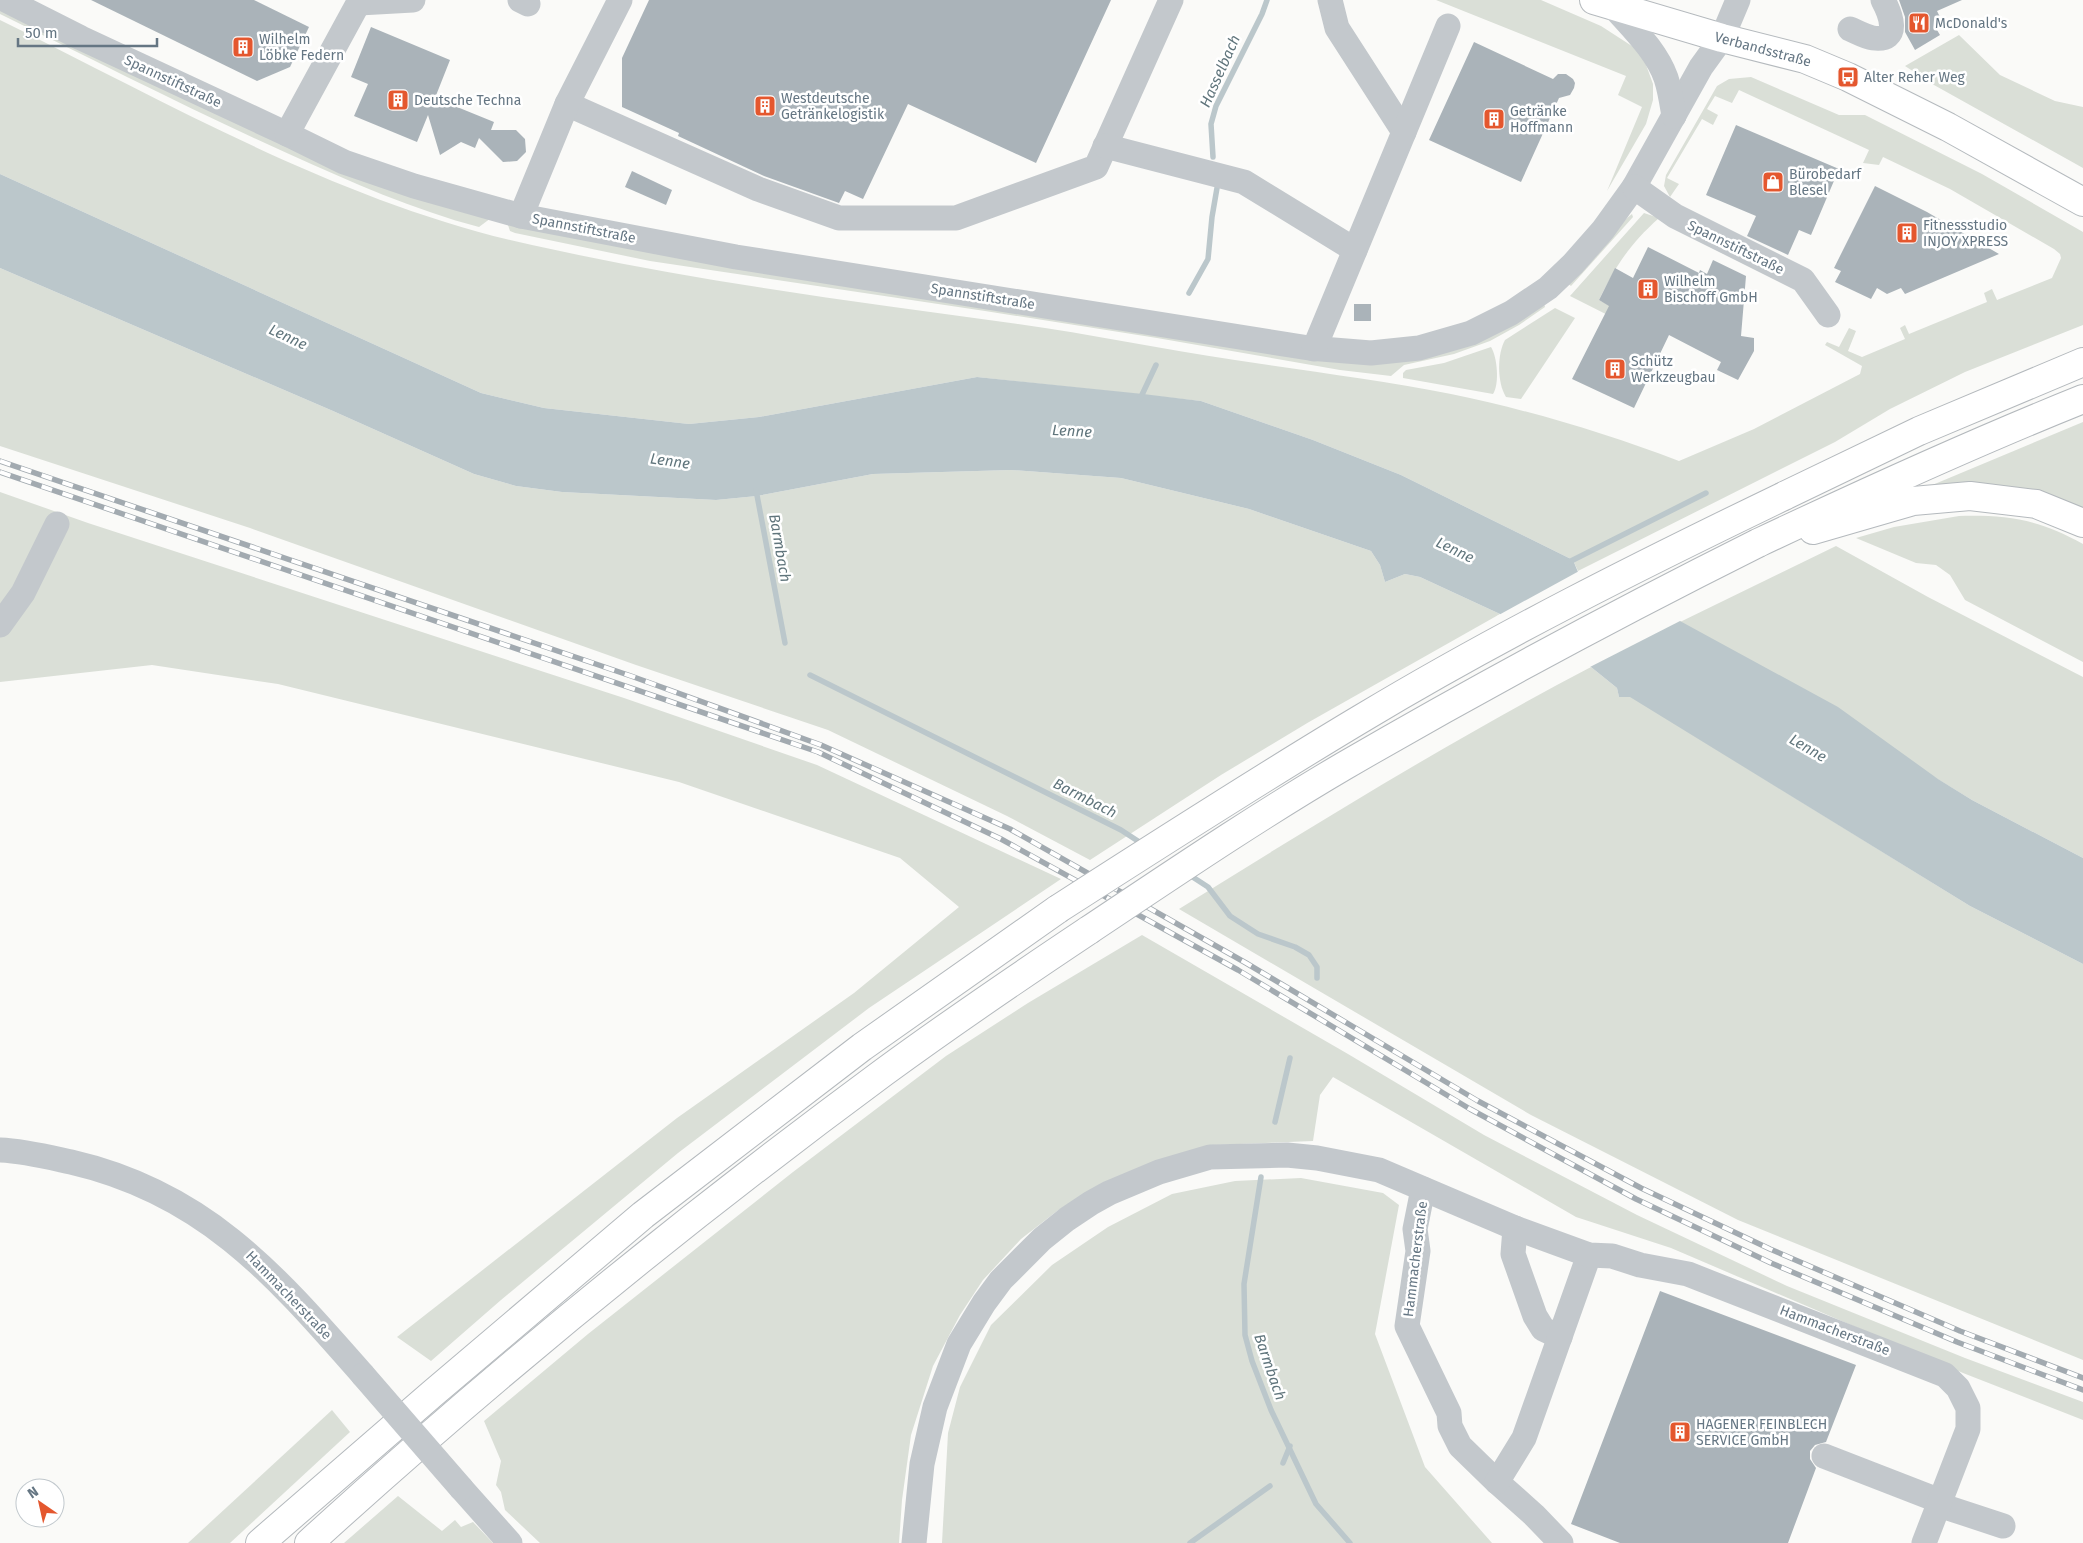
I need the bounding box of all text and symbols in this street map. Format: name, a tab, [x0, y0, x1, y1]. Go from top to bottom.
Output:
restaurant icon: McDonald's	[1907, 11, 1931, 35]
scale bar	[18, 15, 156, 47]
place label: McDonald's	[1935, 15, 2008, 32]
text: 50 m	[25, 24, 58, 42]
street label: Verbandsstraße	[1713, 28, 1813, 71]
place label: Wilhelm Löbke Federn	[259, 31, 344, 64]
water label: Hasselbach	[1196, 32, 1244, 110]
building icon: Wilhelm Löbke Federn	[231, 35, 255, 59]
street label: Spannstiftstraße	[122, 52, 224, 111]
bus stop icon: Alter Reher Weg	[1836, 65, 1860, 89]
place label: Alter Reher Weg	[1864, 69, 1966, 86]
building icon: Deutsche Techna	[386, 88, 410, 112]
place label: Westdeutsche Getränkelogistik	[781, 90, 885, 123]
place label: Deutsche Techna	[414, 92, 521, 109]
building icon: Westdeutsche Getränkelogistik	[753, 94, 777, 118]
place label: Getränke Hoffmann	[1510, 103, 1573, 136]
building icon: Getränke Hoffmann	[1482, 107, 1506, 131]
place label: Bürobedarf Blesel	[1789, 166, 1862, 199]
shop icon: Bürobedarf Blesel	[1761, 170, 1785, 194]
street label: Spannstiftstraße	[531, 210, 637, 247]
street label: Spannstiftstraße	[1685, 217, 1787, 278]
place label: Fitnessstudio INJOY XPRESS	[1923, 217, 2009, 250]
building icon: Fitnessstudio INJOY XPRESS	[1895, 221, 1919, 245]
place label: Wilhelm Bischoff GmbH	[1664, 273, 1758, 306]
building icon: Wilhelm Bischoff GmbH	[1636, 277, 1660, 301]
street label: Spannstiftstraße	[930, 280, 1036, 313]
water label: Lenne	[266, 320, 310, 354]
place label: Schütz Werkzeugbau	[1631, 353, 1716, 386]
building icon: Schütz Werkzeugbau	[1603, 357, 1627, 381]
water label: Lenne	[1052, 421, 1093, 441]
water label: Lenne	[649, 449, 691, 473]
water label: Barmbach	[765, 512, 795, 584]
water label: Lenne	[1433, 533, 1477, 567]
water label: Lenne	[1786, 730, 1830, 766]
water label: Barmbach	[1050, 774, 1120, 822]
street label: Hammacherstraße	[1400, 1200, 1431, 1318]
street label: Hammacherstraße	[242, 1248, 335, 1343]
street label: Hammacherstraße	[1777, 1302, 1892, 1359]
water label: Barmbach	[1250, 1331, 1290, 1403]
place label: HAGENER FEINBLECH SERVICE GmbH	[1696, 1416, 1827, 1449]
building icon: HAGENER FEINBLECH SERVICE GmbH	[1668, 1420, 1692, 1444]
north arrow	[15, 1478, 65, 1528]
text: N	[24, 1483, 42, 1502]

